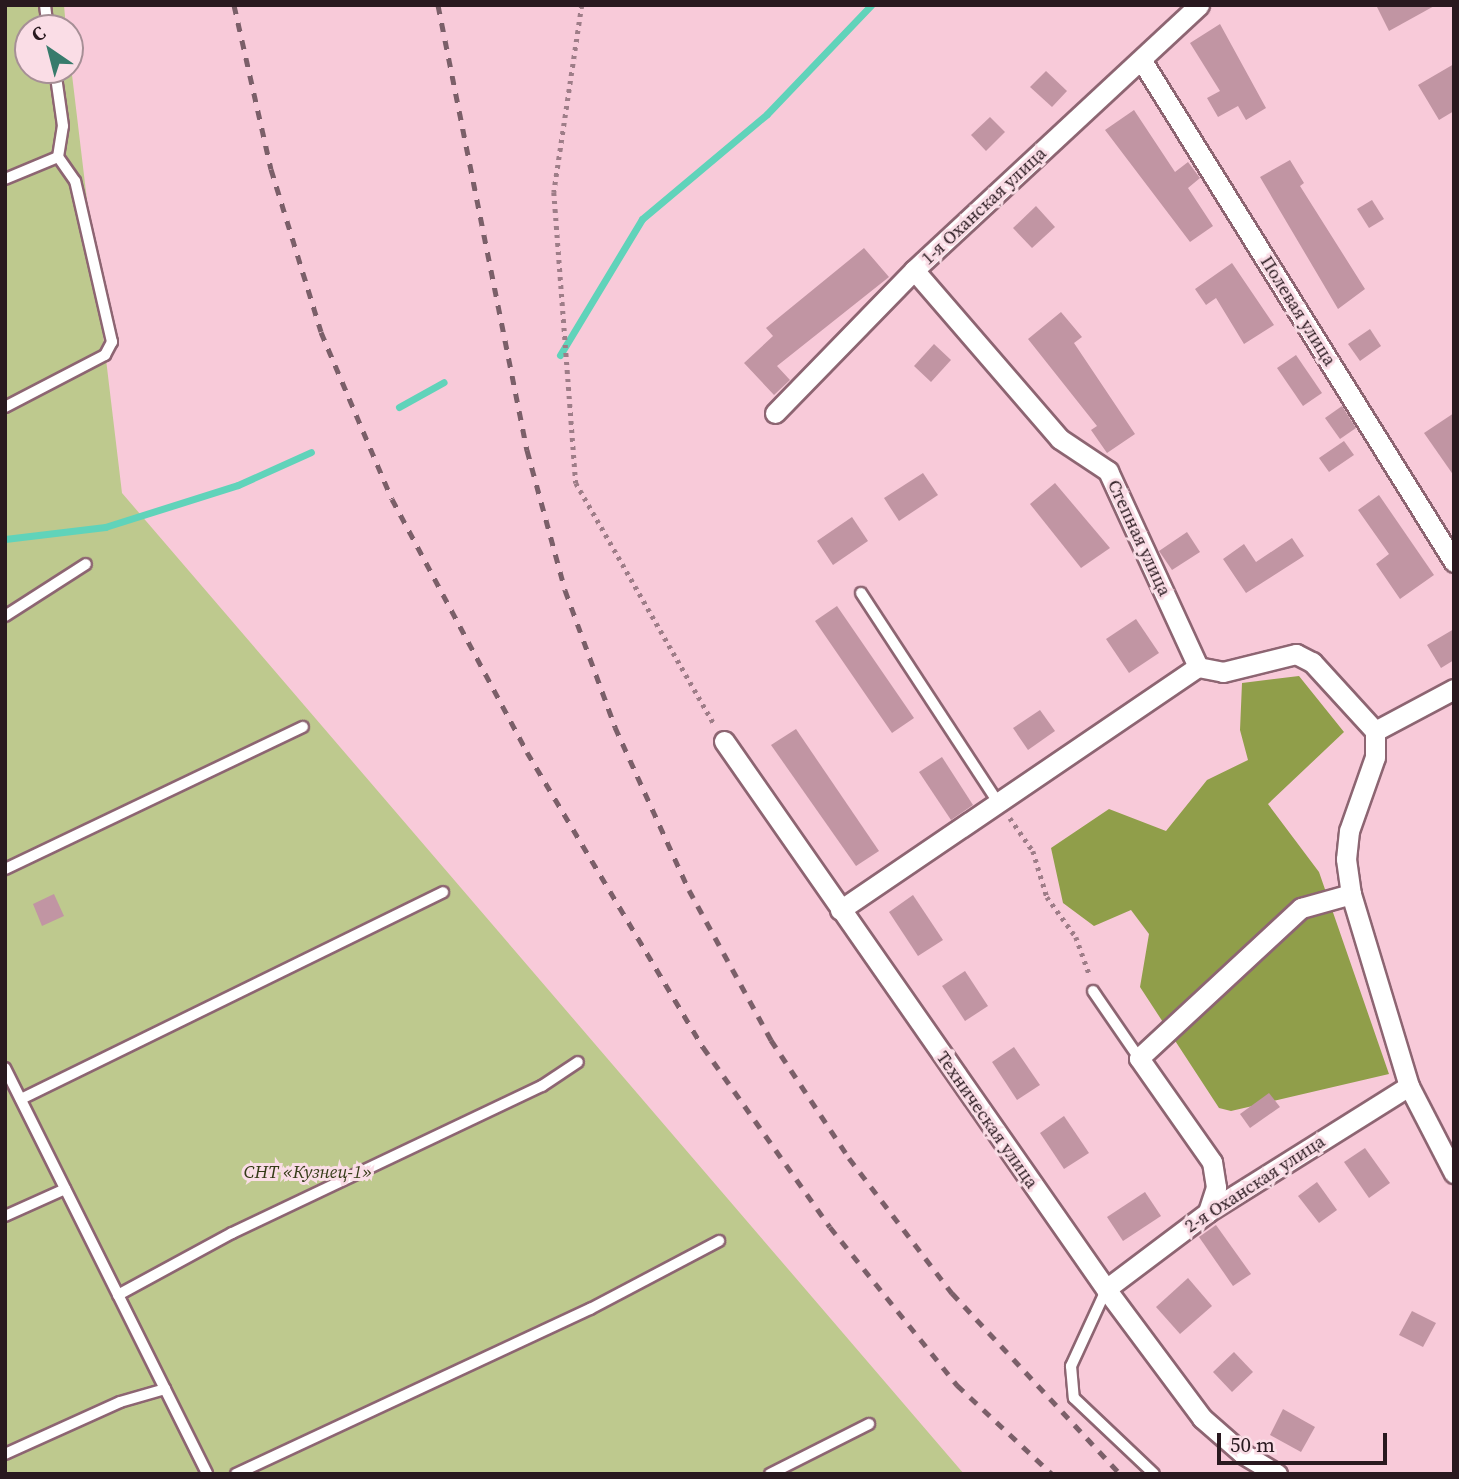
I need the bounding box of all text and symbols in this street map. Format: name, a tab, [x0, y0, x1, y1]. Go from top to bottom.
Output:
north arrow	[14, 14, 84, 84]
text: С	[26, 19, 50, 47]
street label: 1-я Оханская улица	[917, 143, 1051, 269]
street label: Полевая улица	[1256, 252, 1340, 370]
street label: Степная улица	[1103, 477, 1175, 599]
street label: Техническая улица	[932, 1047, 1042, 1193]
street label: 2-я Оханская улица	[1181, 1131, 1329, 1237]
park label: СНТ «Кузнец-1»	[244, 1161, 372, 1183]
scale bar	[1221, 1420, 1391, 1464]
text: 50 m	[1230, 1430, 1275, 1459]

